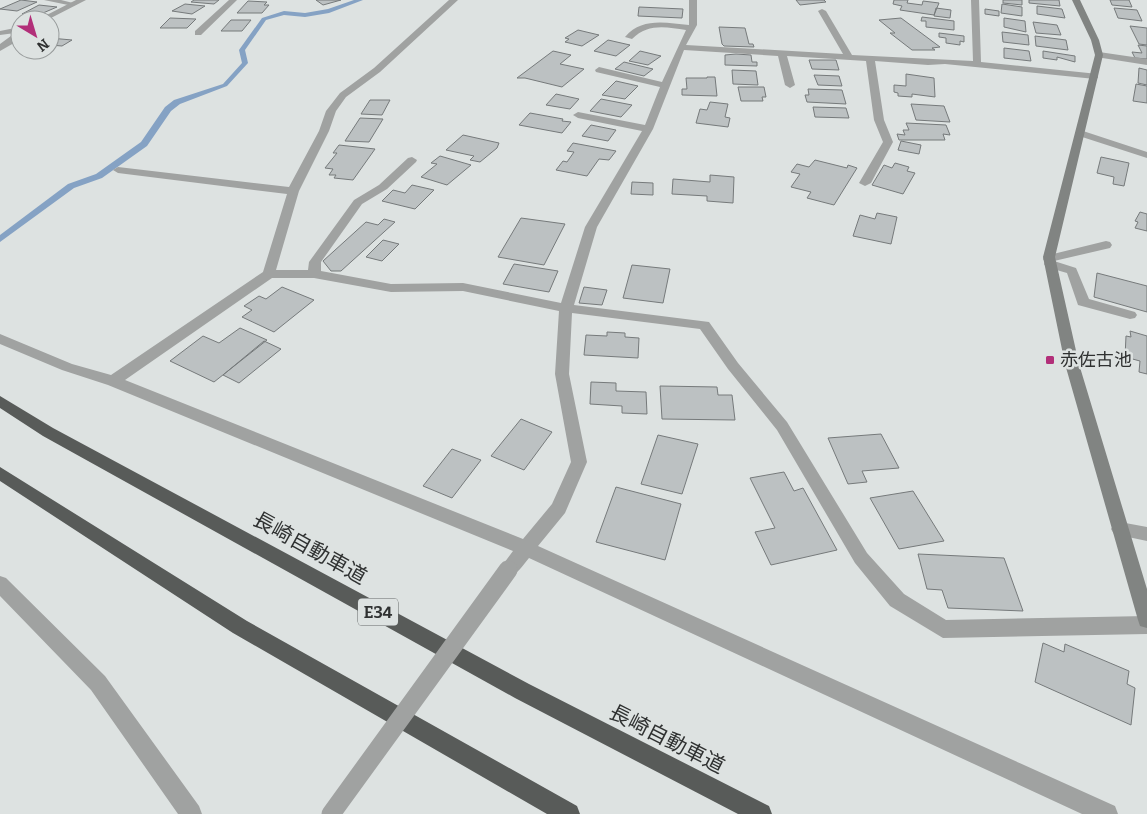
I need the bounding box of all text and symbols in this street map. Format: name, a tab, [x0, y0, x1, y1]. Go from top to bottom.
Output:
north arrow	[10, 10, 60, 60]
text: N	[33, 35, 52, 55]
place label: 赤佐古池	[1060, 349, 1132, 371]
marker: 赤佐古池	[1044, 354, 1056, 366]
street label: 長崎自動車道	[249, 506, 371, 590]
road number: E34	[358, 598, 398, 626]
street label: 長崎自動車道	[605, 699, 729, 779]

